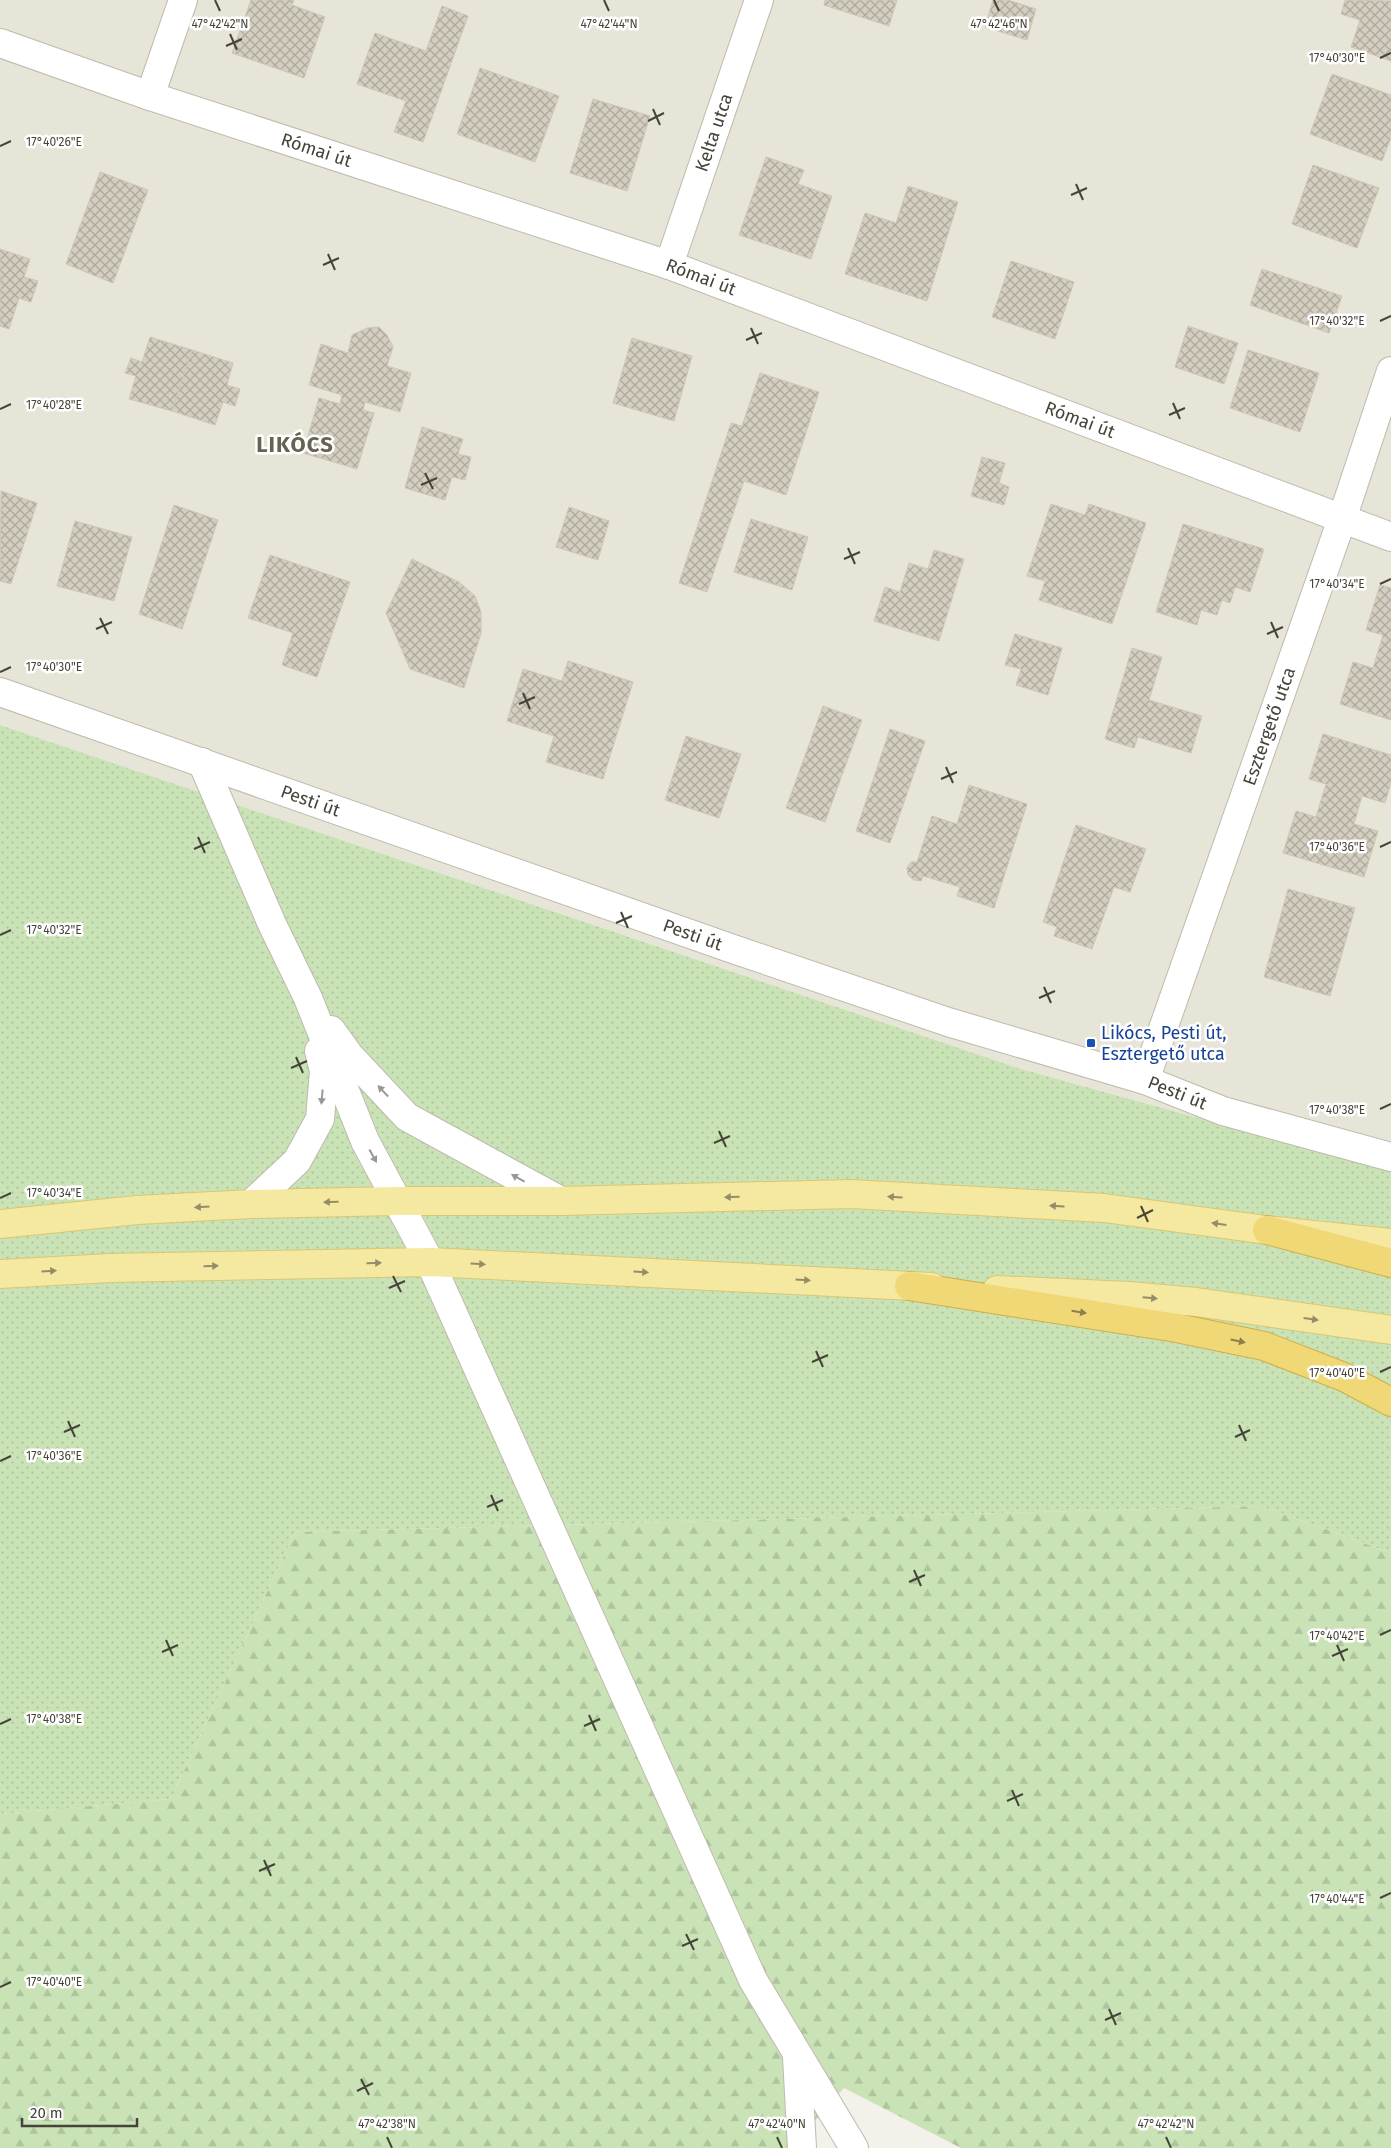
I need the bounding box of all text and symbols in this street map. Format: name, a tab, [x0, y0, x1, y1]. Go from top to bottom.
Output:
text: 47°42'42"N	[191, 17, 249, 31]
text: 47°42'44"N	[580, 17, 638, 31]
text: 47°42'46"N	[970, 17, 1028, 31]
text: 17°40'30"E	[1309, 51, 1365, 65]
street label: Kelta utca	[691, 90, 738, 174]
street label: Római út	[278, 128, 355, 172]
text: 17°40'26"E	[26, 135, 82, 149]
street label: Római út	[663, 254, 740, 300]
text: 17°40'32"E	[1309, 314, 1365, 328]
street label: Római út	[1042, 397, 1119, 443]
text: 17°40'28"E	[26, 398, 82, 412]
district label: LIKÓCS	[256, 431, 334, 458]
text: 17°40'34"E	[1309, 577, 1365, 591]
text: 17°40'30"E	[26, 660, 82, 674]
street label: Esztergető utca	[1238, 664, 1300, 788]
street label: Pesti út	[278, 780, 344, 822]
text: 17°40'36"E	[1309, 840, 1365, 854]
street label: Pesti út	[660, 914, 726, 956]
text: 17°40'32"E	[26, 923, 82, 937]
place label: Likócs, Pesti út, Esztergető utca	[1101, 1022, 1227, 1065]
marker: Likócs, Pesti út, Esztergető utca	[1085, 1037, 1097, 1049]
street label: Pesti út	[1145, 1071, 1210, 1115]
one-way arrow	[377, 1086, 389, 1098]
one-way arrow	[317, 1090, 325, 1106]
text: 17°40'38"E	[1309, 1103, 1365, 1117]
one-way arrow	[369, 1149, 377, 1163]
one-way arrow	[511, 1174, 526, 1182]
text: 17°40'34"E	[26, 1186, 82, 1200]
one-way arrow	[887, 1192, 903, 1200]
one-way arrow	[724, 1193, 740, 1201]
one-way arrow	[323, 1198, 339, 1206]
one-way arrow	[1049, 1201, 1065, 1209]
one-way arrow	[194, 1203, 210, 1211]
one-way arrow	[1210, 1219, 1226, 1227]
one-way arrow	[366, 1259, 382, 1267]
one-way arrow	[471, 1260, 487, 1268]
one-way arrow	[203, 1262, 219, 1270]
one-way arrow	[41, 1267, 57, 1275]
one-way arrow	[633, 1269, 649, 1277]
one-way arrow	[795, 1277, 811, 1285]
one-way arrow	[1143, 1295, 1159, 1303]
one-way arrow	[1071, 1309, 1087, 1317]
one-way arrow	[1304, 1315, 1320, 1323]
one-way arrow	[1231, 1337, 1246, 1345]
text: 17°40'40"E	[1309, 1366, 1365, 1380]
text: 17°40'36"E	[26, 1449, 82, 1463]
text: 17°40'42"E	[1309, 1629, 1365, 1643]
text: 17°40'38"E	[26, 1712, 82, 1726]
text: 17°40'44"E	[1309, 1892, 1365, 1906]
text: 17°40'40"E	[26, 1975, 82, 1989]
scale bar	[22, 2096, 138, 2128]
text: 20 m	[30, 2104, 63, 2122]
text: 47°42'38"N	[358, 2117, 416, 2131]
text: 47°42'40"N	[748, 2117, 806, 2131]
text: 47°42'42"N	[1137, 2117, 1195, 2131]

